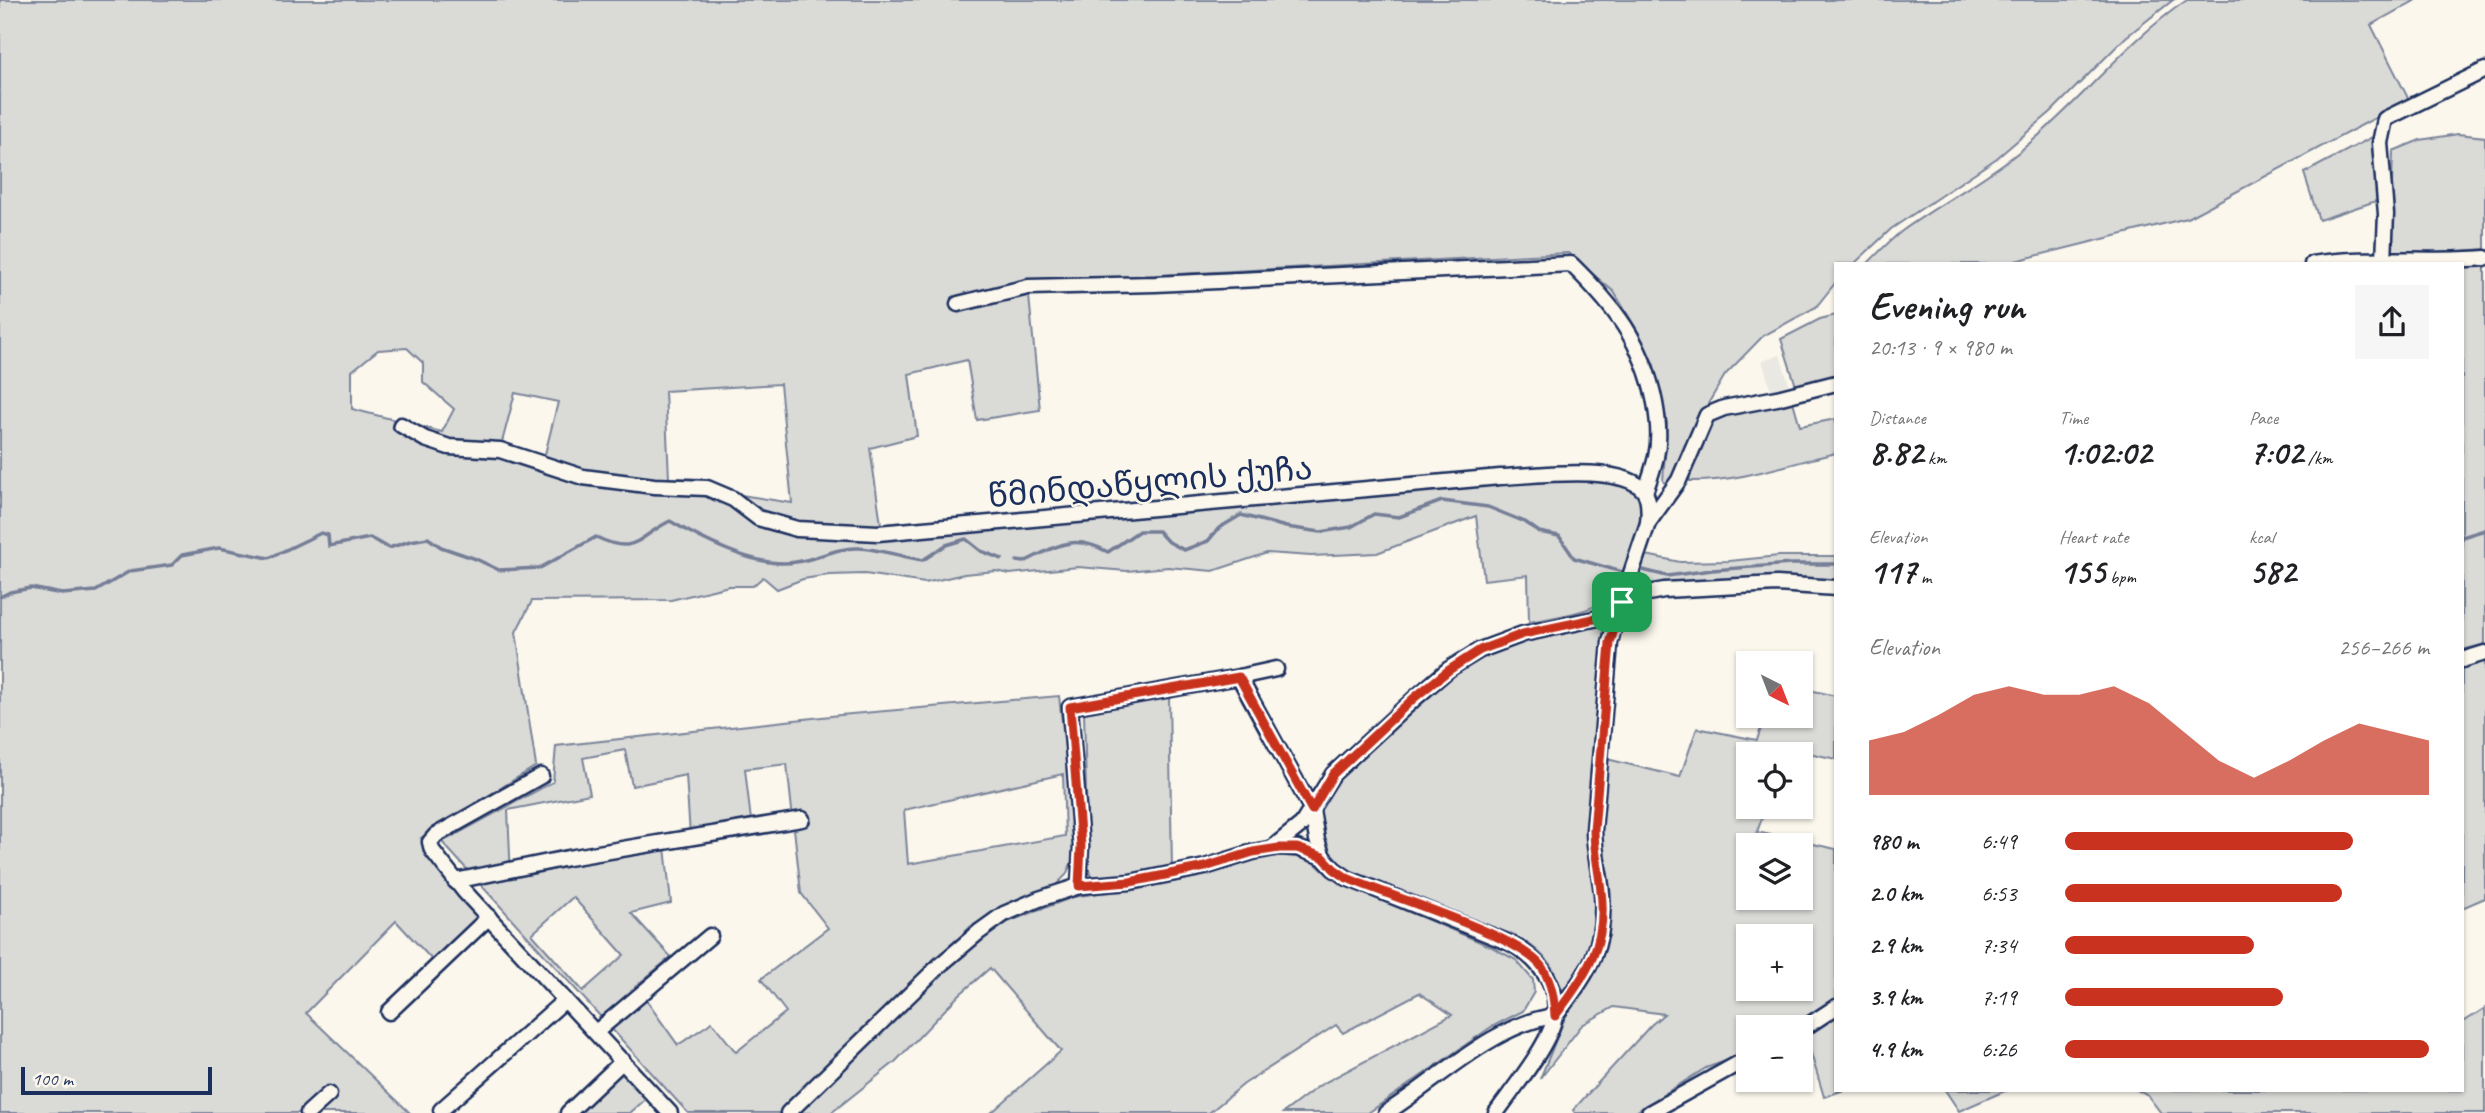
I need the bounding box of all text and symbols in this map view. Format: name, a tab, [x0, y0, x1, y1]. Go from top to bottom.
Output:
text: Evening run	[1869, 283, 2025, 330]
button: share	[2355, 285, 2429, 359]
text: 20:13 · 9 × 980 m	[1869, 333, 2012, 362]
text: Distance	[1869, 406, 1926, 430]
text: Time	[2059, 406, 2088, 430]
text: Pace	[2249, 406, 2278, 430]
text: 8.82	[1869, 430, 1923, 475]
text: 1:02:02	[2059, 430, 2152, 475]
text: 7:02	[2249, 430, 2303, 475]
text: km	[1923, 446, 1946, 470]
text: /km	[2303, 446, 2332, 470]
street label: წმინდაწყლის ქუჩა	[986, 447, 1314, 517]
text: Elevation	[1869, 525, 1927, 549]
text: Heart rate	[2059, 525, 2128, 549]
text: kcal	[2249, 525, 2274, 549]
text: 117	[1869, 549, 1916, 594]
text: 155	[2059, 549, 2105, 594]
text: 582	[2249, 549, 2296, 594]
text: m	[1916, 565, 1931, 589]
text: bpm	[2105, 565, 2136, 589]
pin	[1592, 572, 1652, 632]
icon: arrive	[1603, 583, 1641, 621]
text: Elevation	[1869, 633, 1940, 662]
text: 256–266 m	[2338, 633, 2429, 662]
north arrow	[1736, 651, 1813, 728]
map controls	[1736, 651, 1813, 1092]
button: locate	[1736, 742, 1813, 819]
text: 980 m	[1869, 827, 1918, 856]
text: 6:49	[1981, 827, 2017, 856]
button: layers	[1736, 833, 1813, 910]
text: 2.0 km	[1869, 879, 1923, 908]
text: 6:53	[1981, 879, 2017, 908]
button: +	[1736, 924, 1813, 1001]
text: 2.9 km	[1869, 931, 1922, 960]
text: 7:34	[1981, 931, 2017, 960]
text: 3.9 km	[1869, 983, 1922, 1012]
text: 7:19	[1981, 983, 2017, 1012]
button: −	[1736, 1015, 1813, 1092]
text: 4.9 km	[1869, 1035, 1922, 1064]
text: 6:26	[1981, 1035, 2017, 1064]
scale bar	[21, 1064, 212, 1096]
text: 100 m	[32, 1067, 73, 1091]

